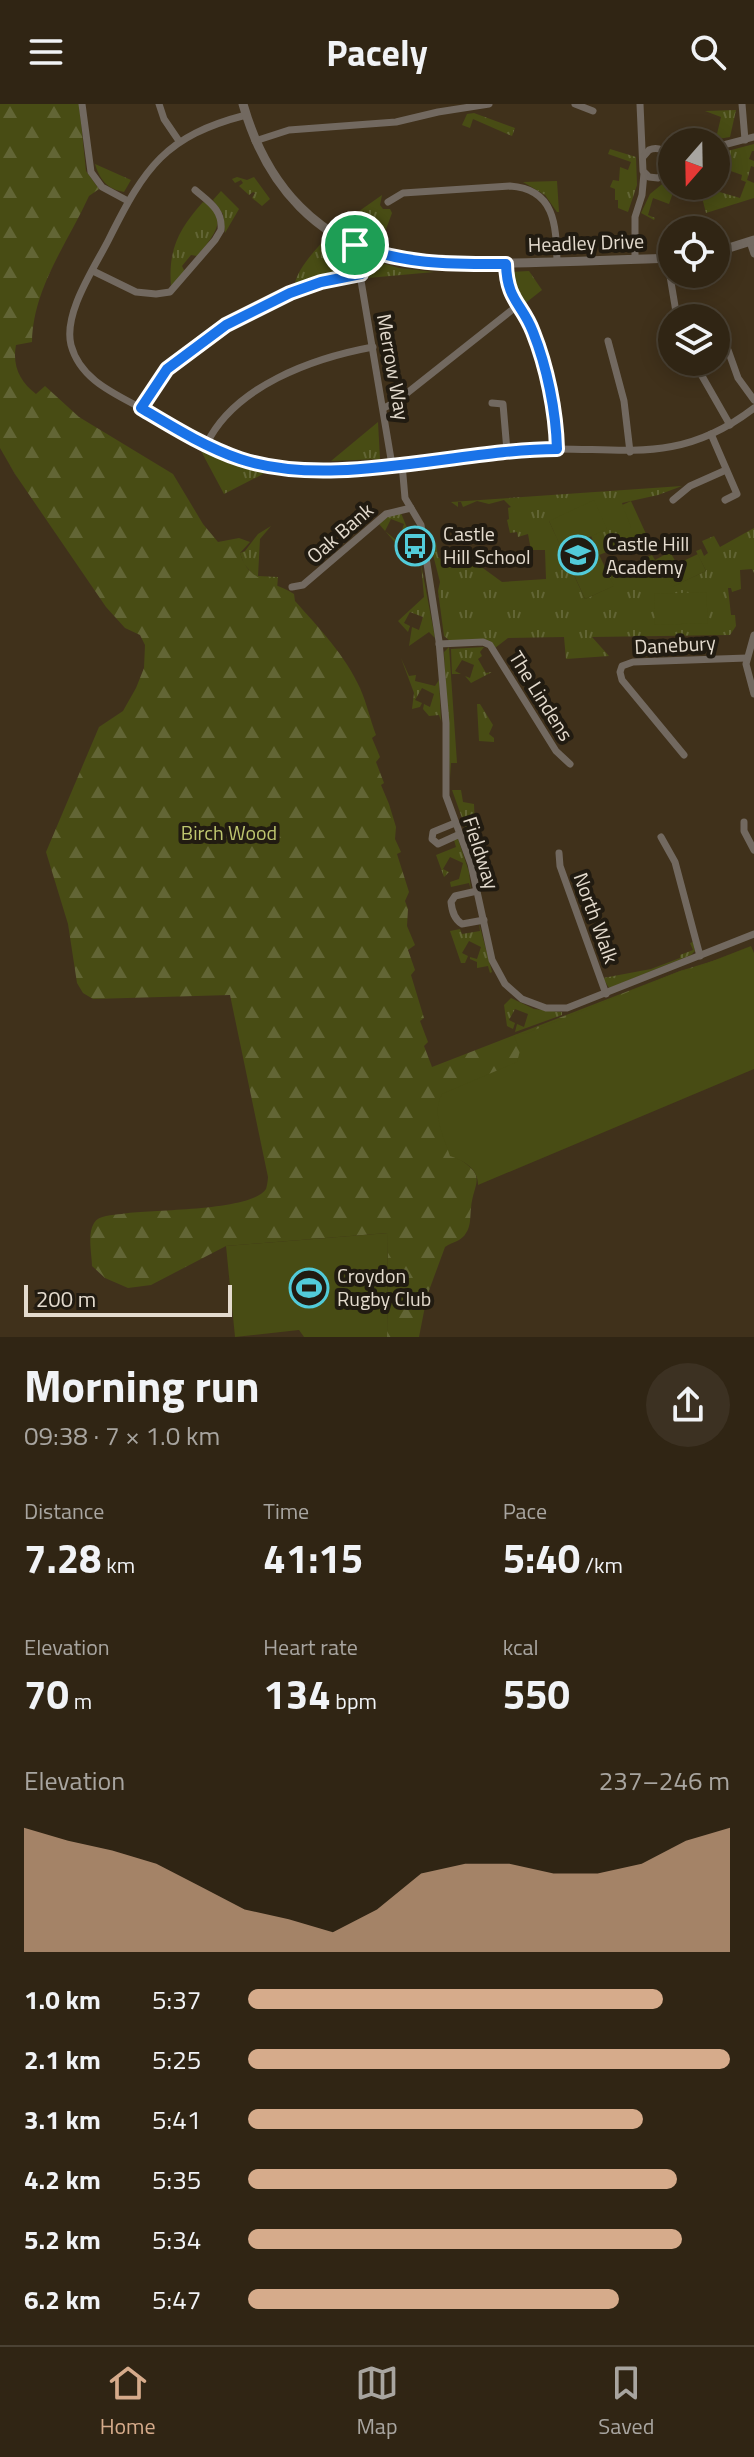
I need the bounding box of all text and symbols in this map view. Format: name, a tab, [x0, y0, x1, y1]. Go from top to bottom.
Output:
text: Pacely	[326, 25, 428, 80]
icon: menu	[24, 30, 68, 74]
icon: search	[686, 30, 730, 74]
north arrow	[658, 128, 730, 200]
map controls	[658, 128, 730, 376]
pin	[321, 211, 389, 279]
button: locate	[658, 216, 730, 288]
icon: arrive	[333, 223, 377, 267]
street label: Headley Drive	[527, 225, 645, 260]
button: layers	[658, 304, 730, 376]
street label: Merrow Way	[369, 311, 418, 423]
street label: Oak Bank	[299, 494, 380, 571]
place label: Castle Hill School	[443, 518, 531, 572]
bus stop icon: Castle Hill School	[394, 525, 436, 567]
place label: Castle Hill Academy	[606, 528, 689, 582]
school or university icon: Castle Hill Academy	[557, 534, 599, 576]
street label: Danebury	[633, 627, 717, 662]
street label: The Lindens	[501, 645, 581, 747]
street label: Fieldway	[455, 812, 508, 894]
park label: Birch Wood	[181, 817, 277, 848]
street label: North Walk	[566, 868, 627, 968]
place label: Croydon Rugby Club	[337, 1260, 431, 1314]
sports icon: Croydon Rugby Club	[288, 1267, 330, 1309]
scale bar	[24, 1281, 232, 1317]
text: 200 m	[36, 1282, 96, 1316]
text: Morning run	[24, 1352, 260, 1419]
button: share	[646, 1363, 730, 1447]
text: 09:38 · 7 × 1.0 km	[24, 1416, 220, 1455]
text: Distance	[24, 1494, 104, 1528]
text: Time	[263, 1494, 309, 1528]
text: Pace	[503, 1494, 547, 1528]
text: 7.28	[24, 1528, 101, 1589]
text: 41:15	[263, 1528, 363, 1589]
text: 5:40	[503, 1528, 580, 1589]
text: km	[101, 1548, 135, 1582]
text: /km	[580, 1548, 623, 1582]
text: Elevation	[24, 1630, 110, 1664]
text: Heart rate	[263, 1630, 358, 1664]
text: kcal	[503, 1630, 539, 1664]
text: 70	[24, 1664, 69, 1725]
text: 134	[263, 1664, 331, 1725]
text: 550	[503, 1664, 570, 1725]
text: m	[69, 1684, 92, 1718]
text: bpm	[331, 1684, 377, 1718]
text: Elevation	[24, 1761, 125, 1800]
text: 237–246 m	[599, 1761, 730, 1800]
text: 1.0 km	[24, 1980, 101, 2019]
text: 5:37	[152, 1980, 201, 2019]
text: 2.1 km	[24, 2040, 101, 2079]
text: 5:25	[152, 2040, 201, 2079]
text: 3.1 km	[24, 2100, 101, 2139]
text: 5:41	[152, 2100, 201, 2139]
text: 4.2 km	[24, 2160, 101, 2199]
text: 5:35	[152, 2160, 201, 2199]
text: 5.2 km	[24, 2220, 101, 2259]
text: 5:34	[152, 2220, 201, 2259]
text: 6.2 km	[24, 2280, 101, 2319]
text: 5:47	[152, 2280, 201, 2319]
tab: Home	[100, 2361, 156, 2443]
tab: Map	[355, 2361, 399, 2443]
tab: Saved	[598, 2361, 654, 2443]

